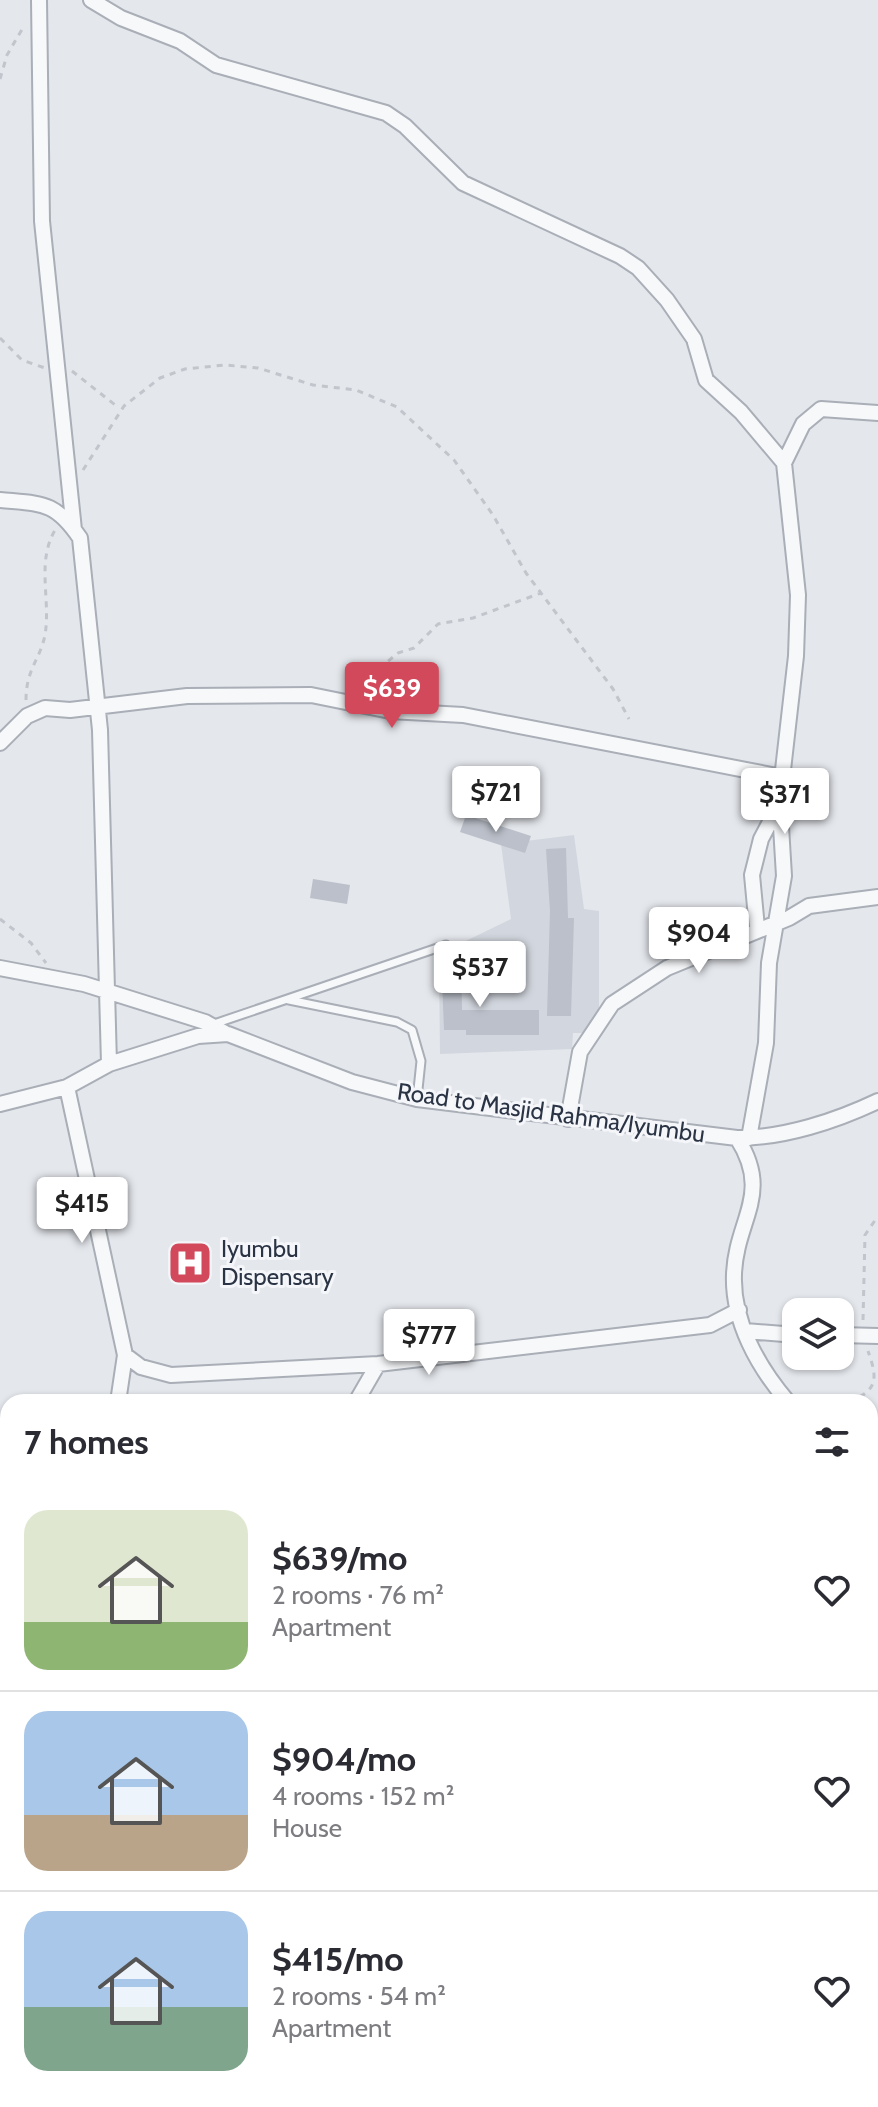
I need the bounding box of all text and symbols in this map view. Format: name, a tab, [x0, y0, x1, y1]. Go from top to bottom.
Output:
pin: $639	[345, 662, 439, 730]
text: $639	[363, 672, 421, 704]
pin: $721	[449, 766, 543, 834]
pin: $371	[738, 768, 832, 836]
text: $721	[470, 776, 522, 808]
text: $371	[759, 778, 811, 810]
pin: $904	[652, 907, 746, 975]
text: $904	[667, 917, 731, 949]
pin: $537	[433, 941, 527, 1009]
text: $537	[452, 951, 508, 983]
street label: Road to Masjid Rahma/Iyumbu	[395, 1077, 707, 1148]
pin: $415	[35, 1177, 129, 1245]
text: $415	[55, 1187, 109, 1219]
place label: Iyumbu Dispensary	[221, 1234, 334, 1291]
hospital icon: Iyumbu Dispensary	[166, 1239, 214, 1287]
map controls	[782, 1298, 854, 1370]
button: layers	[782, 1298, 854, 1370]
pin: $777	[382, 1309, 476, 1377]
text: $777	[402, 1319, 456, 1351]
icon: filters	[810, 1420, 854, 1464]
text: 7 homes	[24, 1421, 149, 1463]
text: $639/mo	[272, 1537, 408, 1579]
icon: home	[88, 1542, 184, 1638]
icon: heart	[810, 1568, 854, 1612]
text: 2 rooms · 76 m²	[272, 1579, 444, 1611]
text: Apartment	[272, 1611, 391, 1643]
text: $904/mo	[272, 1738, 416, 1780]
icon: home	[88, 1743, 184, 1839]
icon: heart	[810, 1769, 854, 1813]
text: 4 rooms · 152 m²	[272, 1780, 454, 1812]
text: House	[272, 1812, 342, 1844]
text: $415/mo	[272, 1938, 404, 1980]
icon: home	[88, 1943, 184, 2039]
icon: heart	[810, 1969, 854, 2013]
text: 2 rooms · 54 m²	[272, 1980, 446, 2012]
text: Apartment	[272, 2012, 391, 2044]

